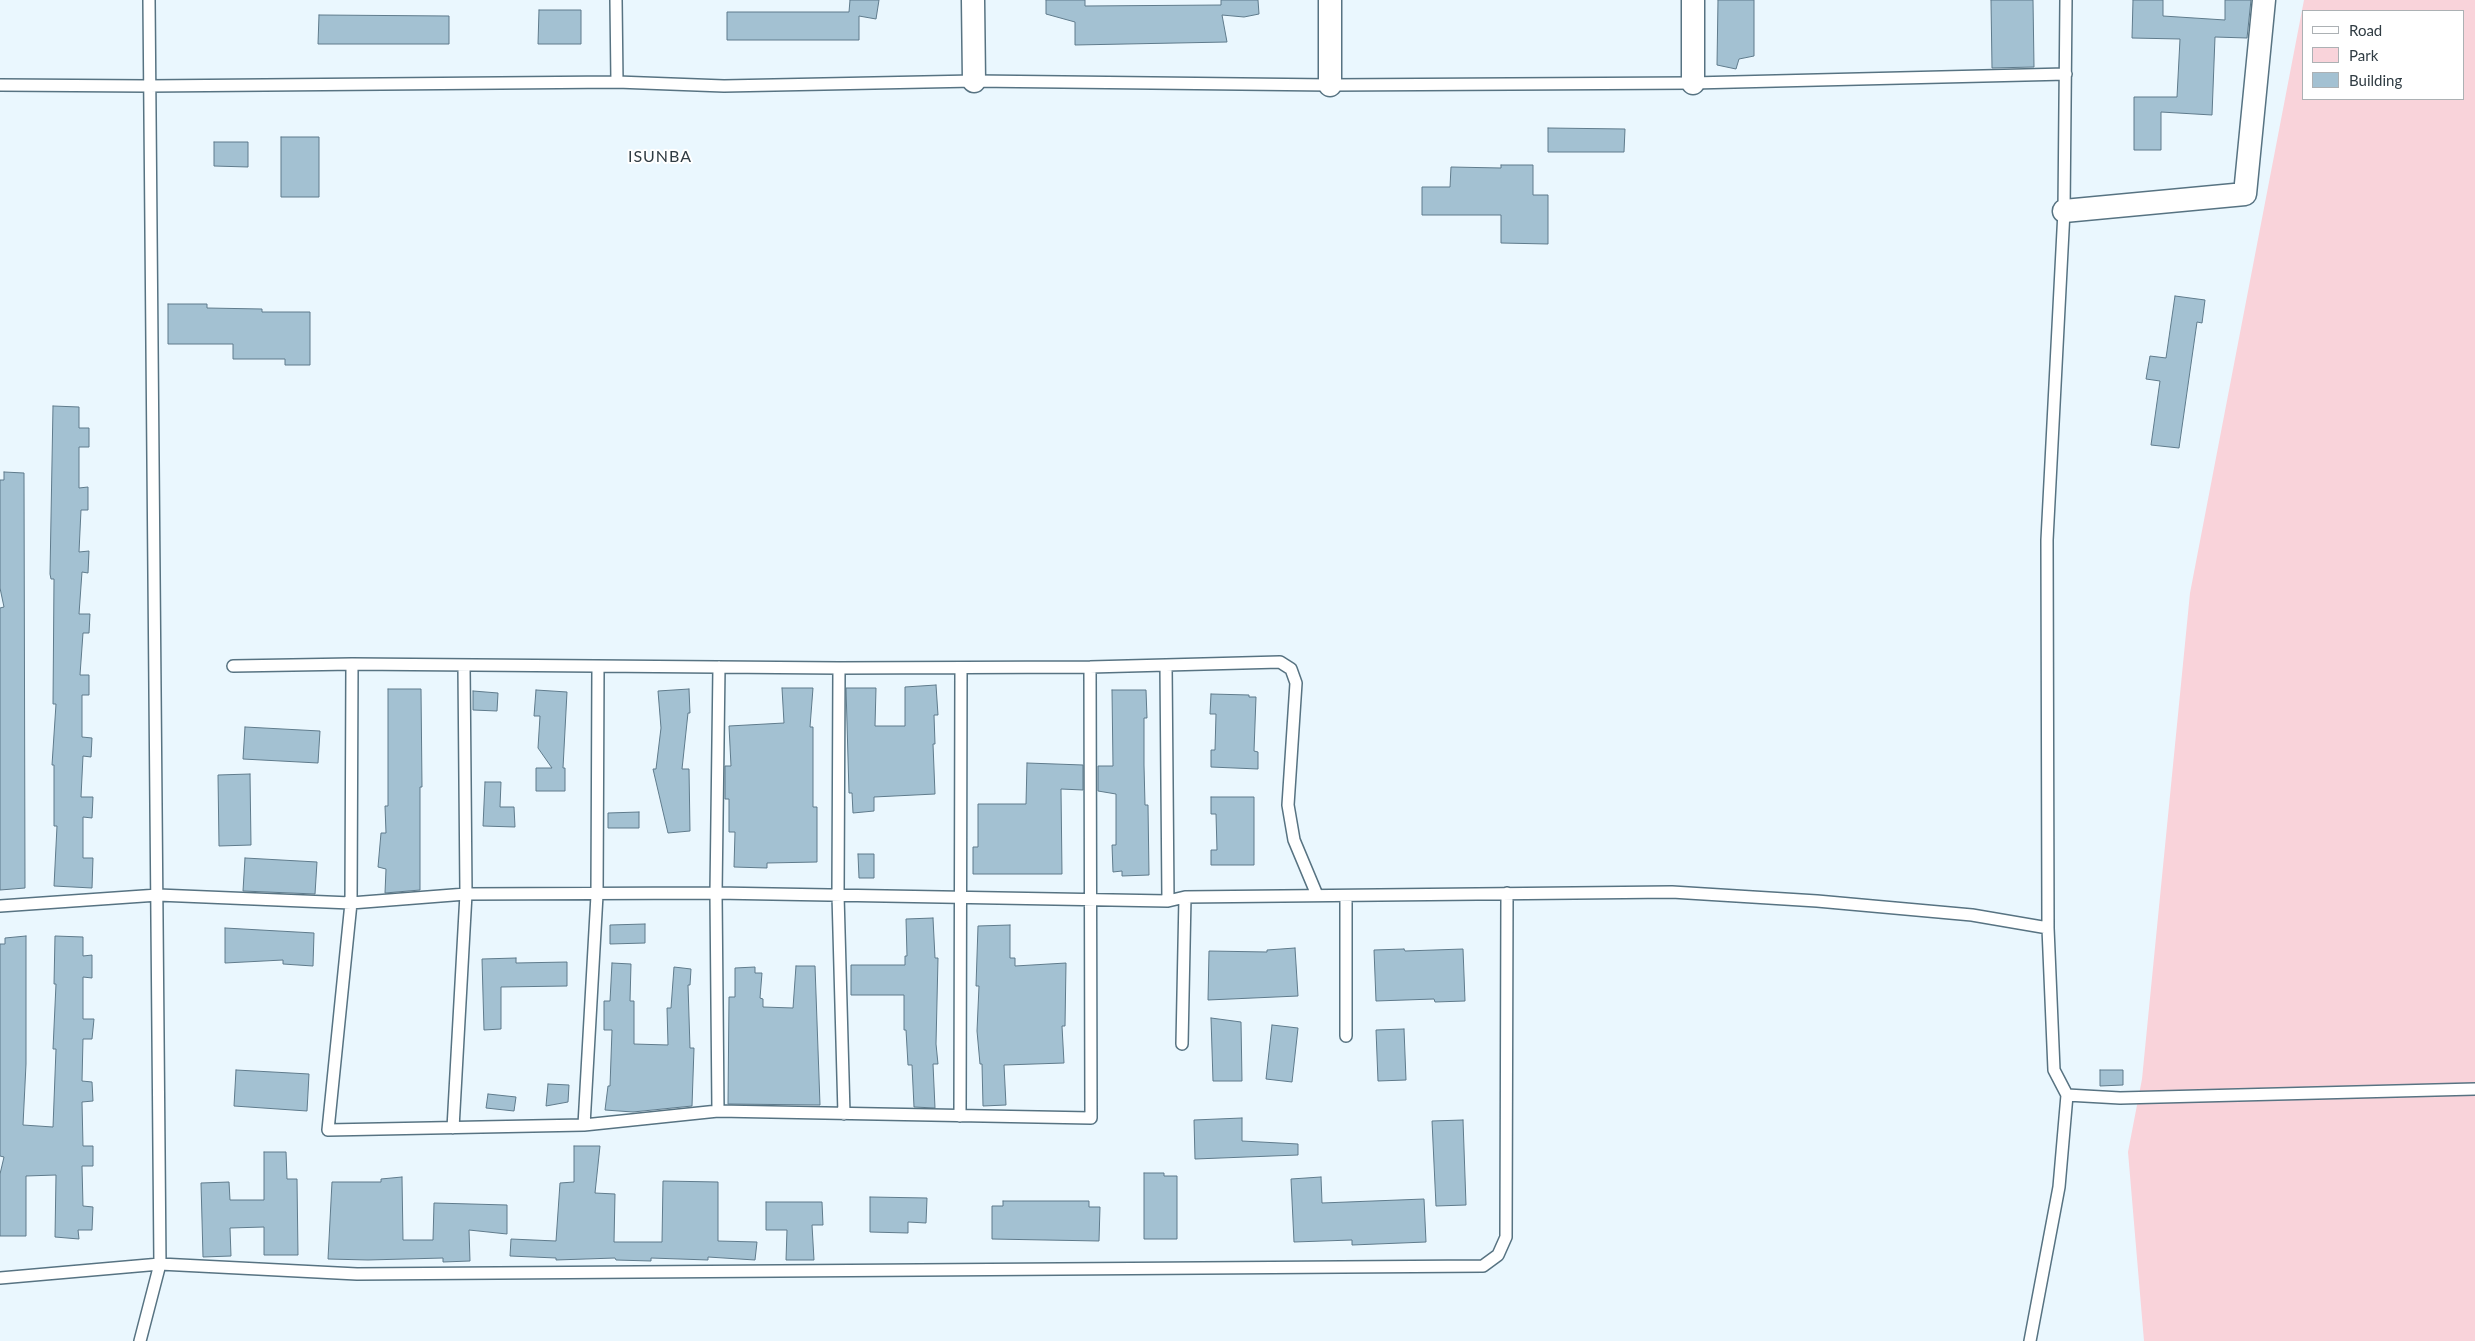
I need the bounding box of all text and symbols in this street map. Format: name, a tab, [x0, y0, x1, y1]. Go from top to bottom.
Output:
legend	[2302, 10, 2465, 100]
text: Road	[2349, 21, 2382, 39]
text: Park	[2349, 46, 2378, 64]
text: Building	[2349, 71, 2402, 89]
district label: ISUNBA	[627, 147, 693, 167]

